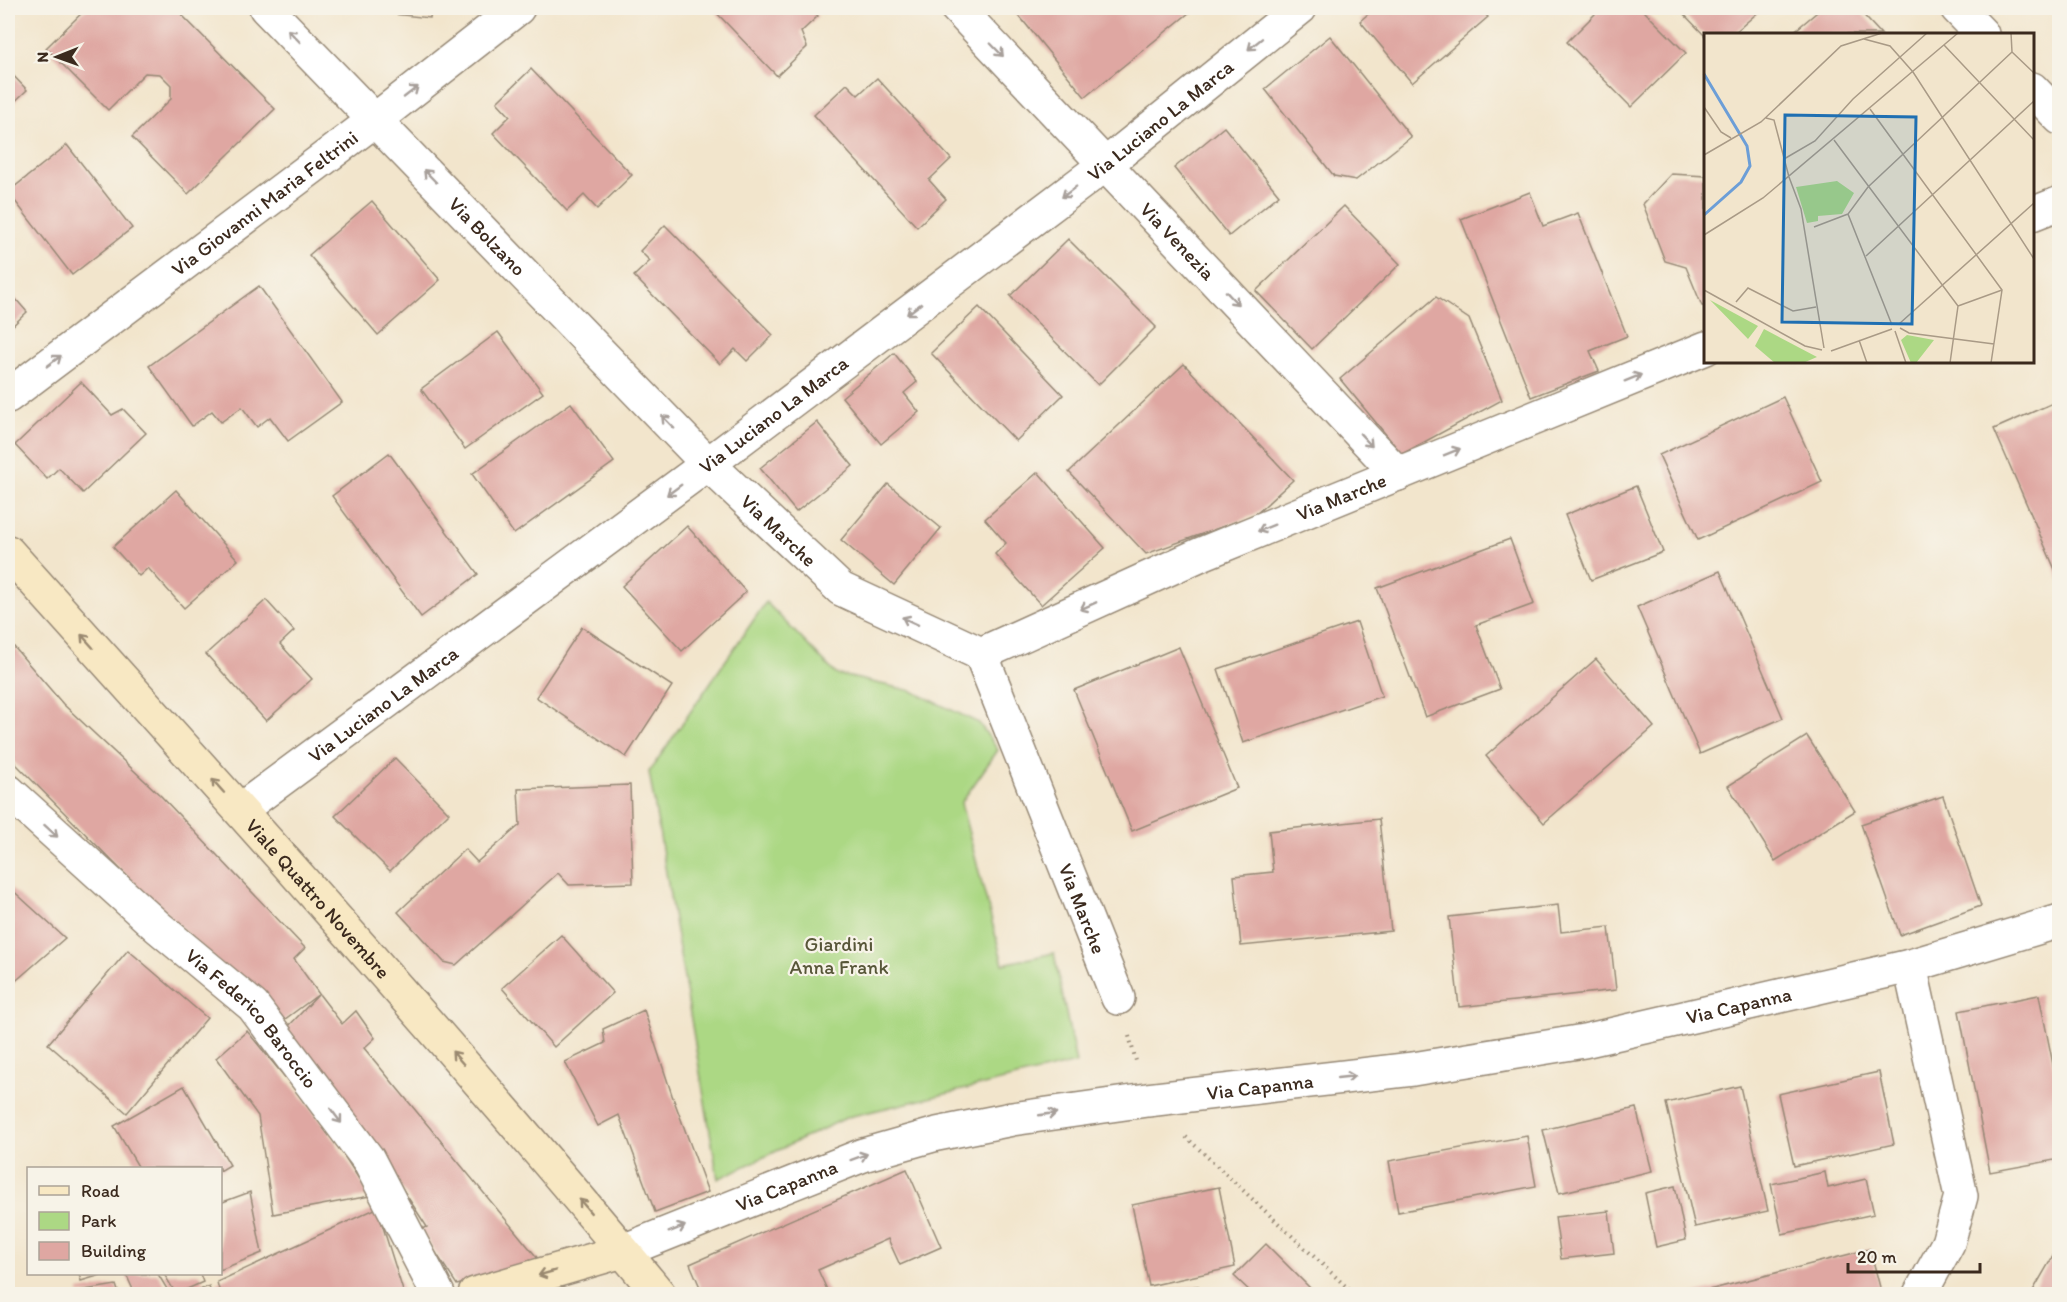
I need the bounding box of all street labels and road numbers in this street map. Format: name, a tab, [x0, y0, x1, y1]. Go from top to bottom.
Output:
street label: Via Luciano La Marca	[1082, 54, 1239, 186]
street label: Via Giovanni Maria Feltrini	[167, 125, 363, 281]
street label: Via Bolzano	[444, 192, 531, 281]
street label: Via Venezia	[1135, 197, 1221, 285]
street label: Via Luciano La Marca	[694, 350, 853, 479]
street label: Via Marche	[1293, 468, 1390, 526]
street label: Via Marche	[736, 489, 821, 572]
street label: Via Luciano La Marca	[303, 640, 463, 768]
street label: Viale Quattro Novembre	[241, 814, 395, 984]
street label: Via Marche	[1054, 860, 1111, 957]
street label: Via Federico Baroccio	[181, 943, 323, 1093]
street label: Via Capanna	[1684, 982, 1794, 1029]
street label: Via Capanna	[1205, 1069, 1315, 1105]
street label: Via Capanna	[732, 1154, 841, 1217]

